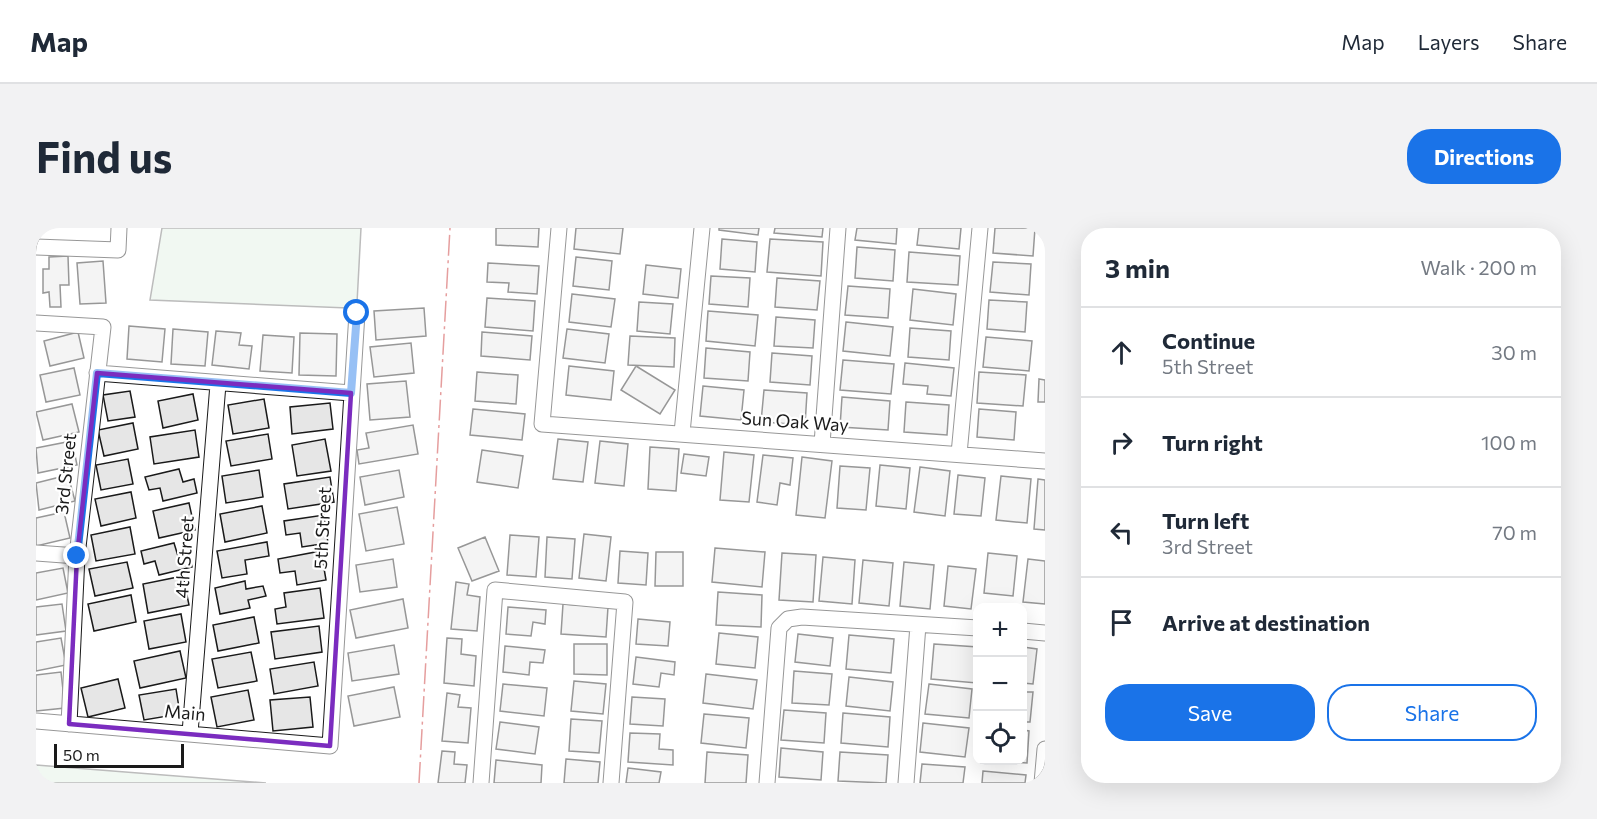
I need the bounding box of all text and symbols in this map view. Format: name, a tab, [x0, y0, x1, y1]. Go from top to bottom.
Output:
text: Map	[30, 24, 88, 58]
text: Map	[1341, 29, 1385, 54]
text: Layers	[1418, 29, 1480, 54]
text: Share	[1513, 29, 1567, 54]
button: Directions	[1407, 129, 1561, 184]
text: Find us	[36, 130, 172, 182]
text: 3 min	[1105, 252, 1170, 283]
text: Walk · 200 m	[1420, 255, 1537, 279]
route start	[343, 299, 369, 325]
text: Continue	[1162, 327, 1255, 354]
icon: ahead	[1105, 336, 1138, 369]
text: 30 m	[1491, 340, 1537, 364]
text: 5th Street	[1162, 354, 1254, 378]
street label: Sun Oak Way	[741, 406, 850, 436]
icon: right	[1105, 426, 1138, 459]
text: Turn right	[1162, 429, 1263, 456]
text: 100 m	[1481, 430, 1537, 454]
street label: 3rd Street	[50, 432, 80, 516]
street label: 5th Street	[309, 486, 335, 570]
text: Turn left	[1162, 507, 1249, 534]
street label: 4th Street	[170, 515, 198, 599]
icon: left	[1105, 516, 1138, 549]
text: 70 m	[1492, 520, 1537, 544]
text: 3rd Street	[1162, 534, 1253, 558]
route end	[63, 542, 89, 568]
map controls	[973, 603, 1027, 765]
button: +	[973, 603, 1027, 657]
icon: arrive	[1105, 606, 1138, 639]
text: Arrive at destination	[1162, 609, 1370, 636]
button: −	[973, 657, 1027, 711]
button: Save	[1105, 684, 1315, 741]
button: Share	[1327, 684, 1537, 741]
street label: Main	[163, 699, 207, 725]
button: locate	[973, 711, 1027, 765]
scale bar	[54, 741, 184, 768]
text: 50 m	[63, 745, 100, 764]

